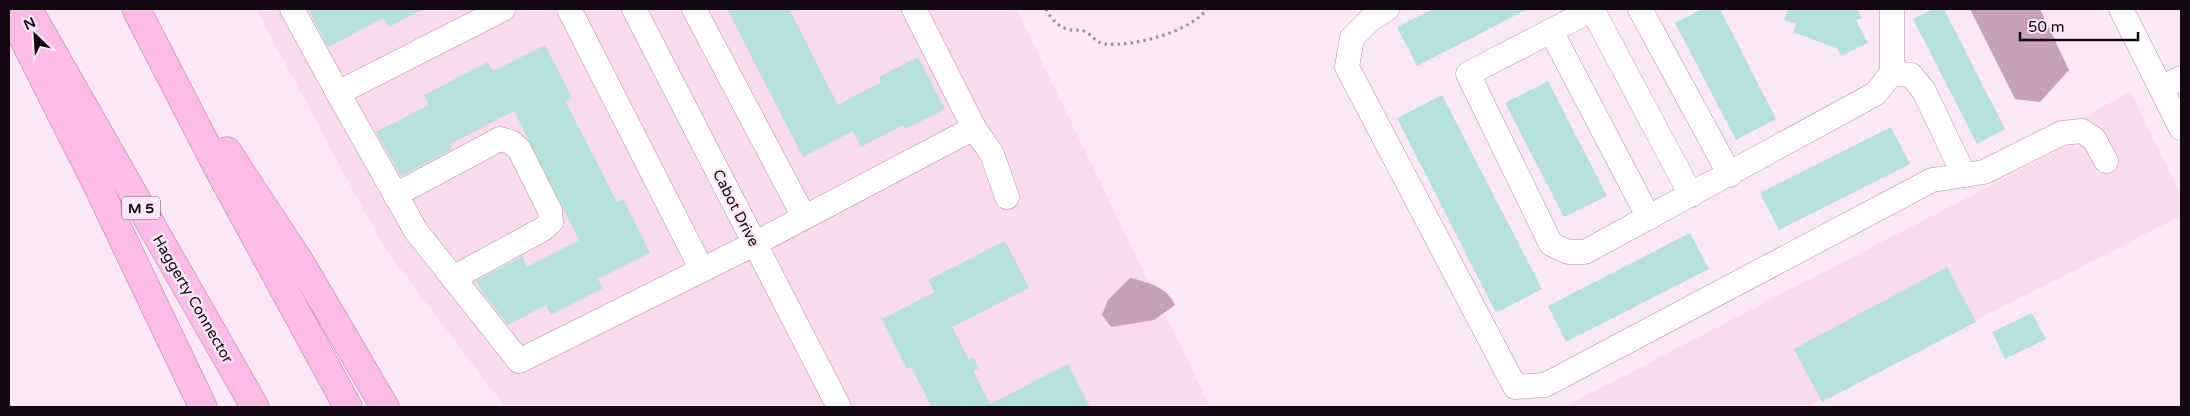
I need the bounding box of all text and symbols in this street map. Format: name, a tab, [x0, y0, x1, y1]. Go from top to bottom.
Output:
north arrow	[10, 10, 60, 60]
scale bar	[2020, 10, 2138, 42]
text: N	[21, 14, 38, 34]
text: 50 m	[2028, 18, 2065, 36]
street label: Cabot Drive	[709, 167, 763, 249]
road number: M 5	[122, 197, 160, 220]
street label: Haggerty Connector	[149, 232, 237, 367]

